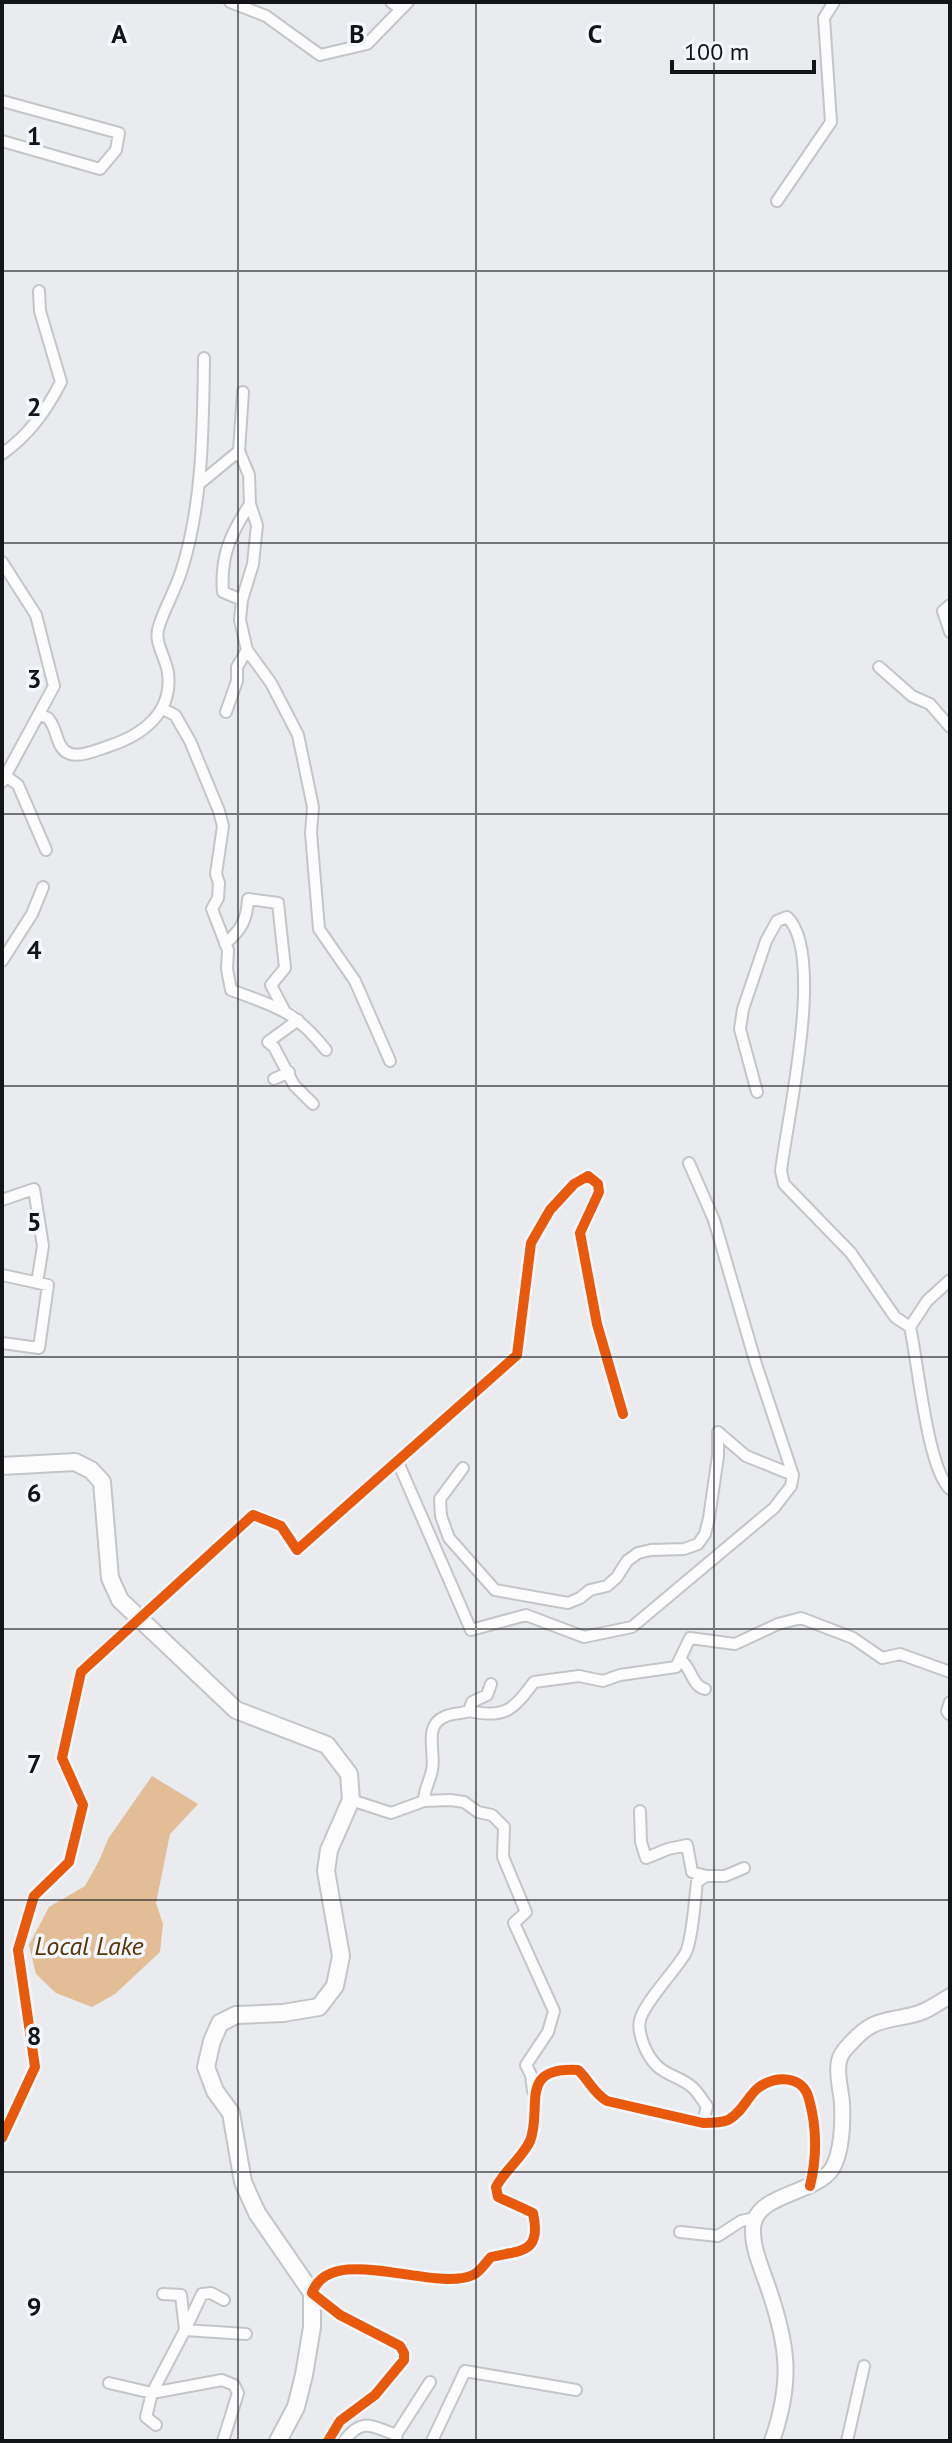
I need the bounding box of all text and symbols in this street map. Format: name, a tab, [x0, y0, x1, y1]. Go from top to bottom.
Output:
text: A	[111, 17, 127, 50]
text: B	[349, 17, 365, 50]
text: C	[588, 17, 602, 50]
scale bar	[672, 24, 814, 74]
text: 100 m	[684, 36, 749, 67]
text: 1	[27, 119, 41, 152]
text: 2	[27, 390, 41, 423]
text: 3	[27, 662, 41, 695]
text: 4	[27, 933, 42, 966]
text: 5	[27, 1205, 41, 1238]
text: 6	[27, 1476, 41, 1509]
text: 7	[27, 1747, 41, 1780]
water label: Local Lake	[34, 1929, 144, 1962]
text: 8	[27, 2019, 41, 2052]
text: 9	[27, 2290, 41, 2323]

